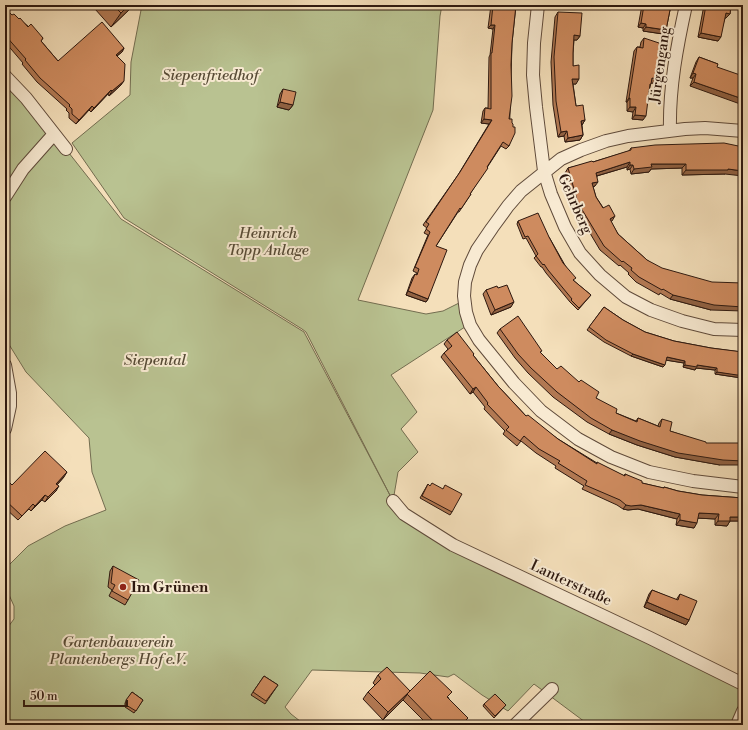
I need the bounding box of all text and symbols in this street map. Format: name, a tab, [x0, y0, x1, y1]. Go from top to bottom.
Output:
street label: Jürgengang	[645, 25, 675, 106]
park label: Siepenfriedhof	[162, 66, 263, 85]
street label: Gehrberg	[553, 171, 597, 237]
park label: Heinrich Topp Anlage	[227, 224, 309, 260]
park label: Siepental	[124, 351, 186, 370]
street label: Lanterstraße	[527, 556, 615, 610]
place label: Im Grünen	[131, 578, 209, 597]
marker: Im Grünen	[118, 582, 128, 592]
park label: Gartenbauverein Plantenbergs Hof e.V.	[49, 633, 187, 669]
scale bar	[24, 682, 127, 708]
text: 50 m	[30, 689, 58, 704]

